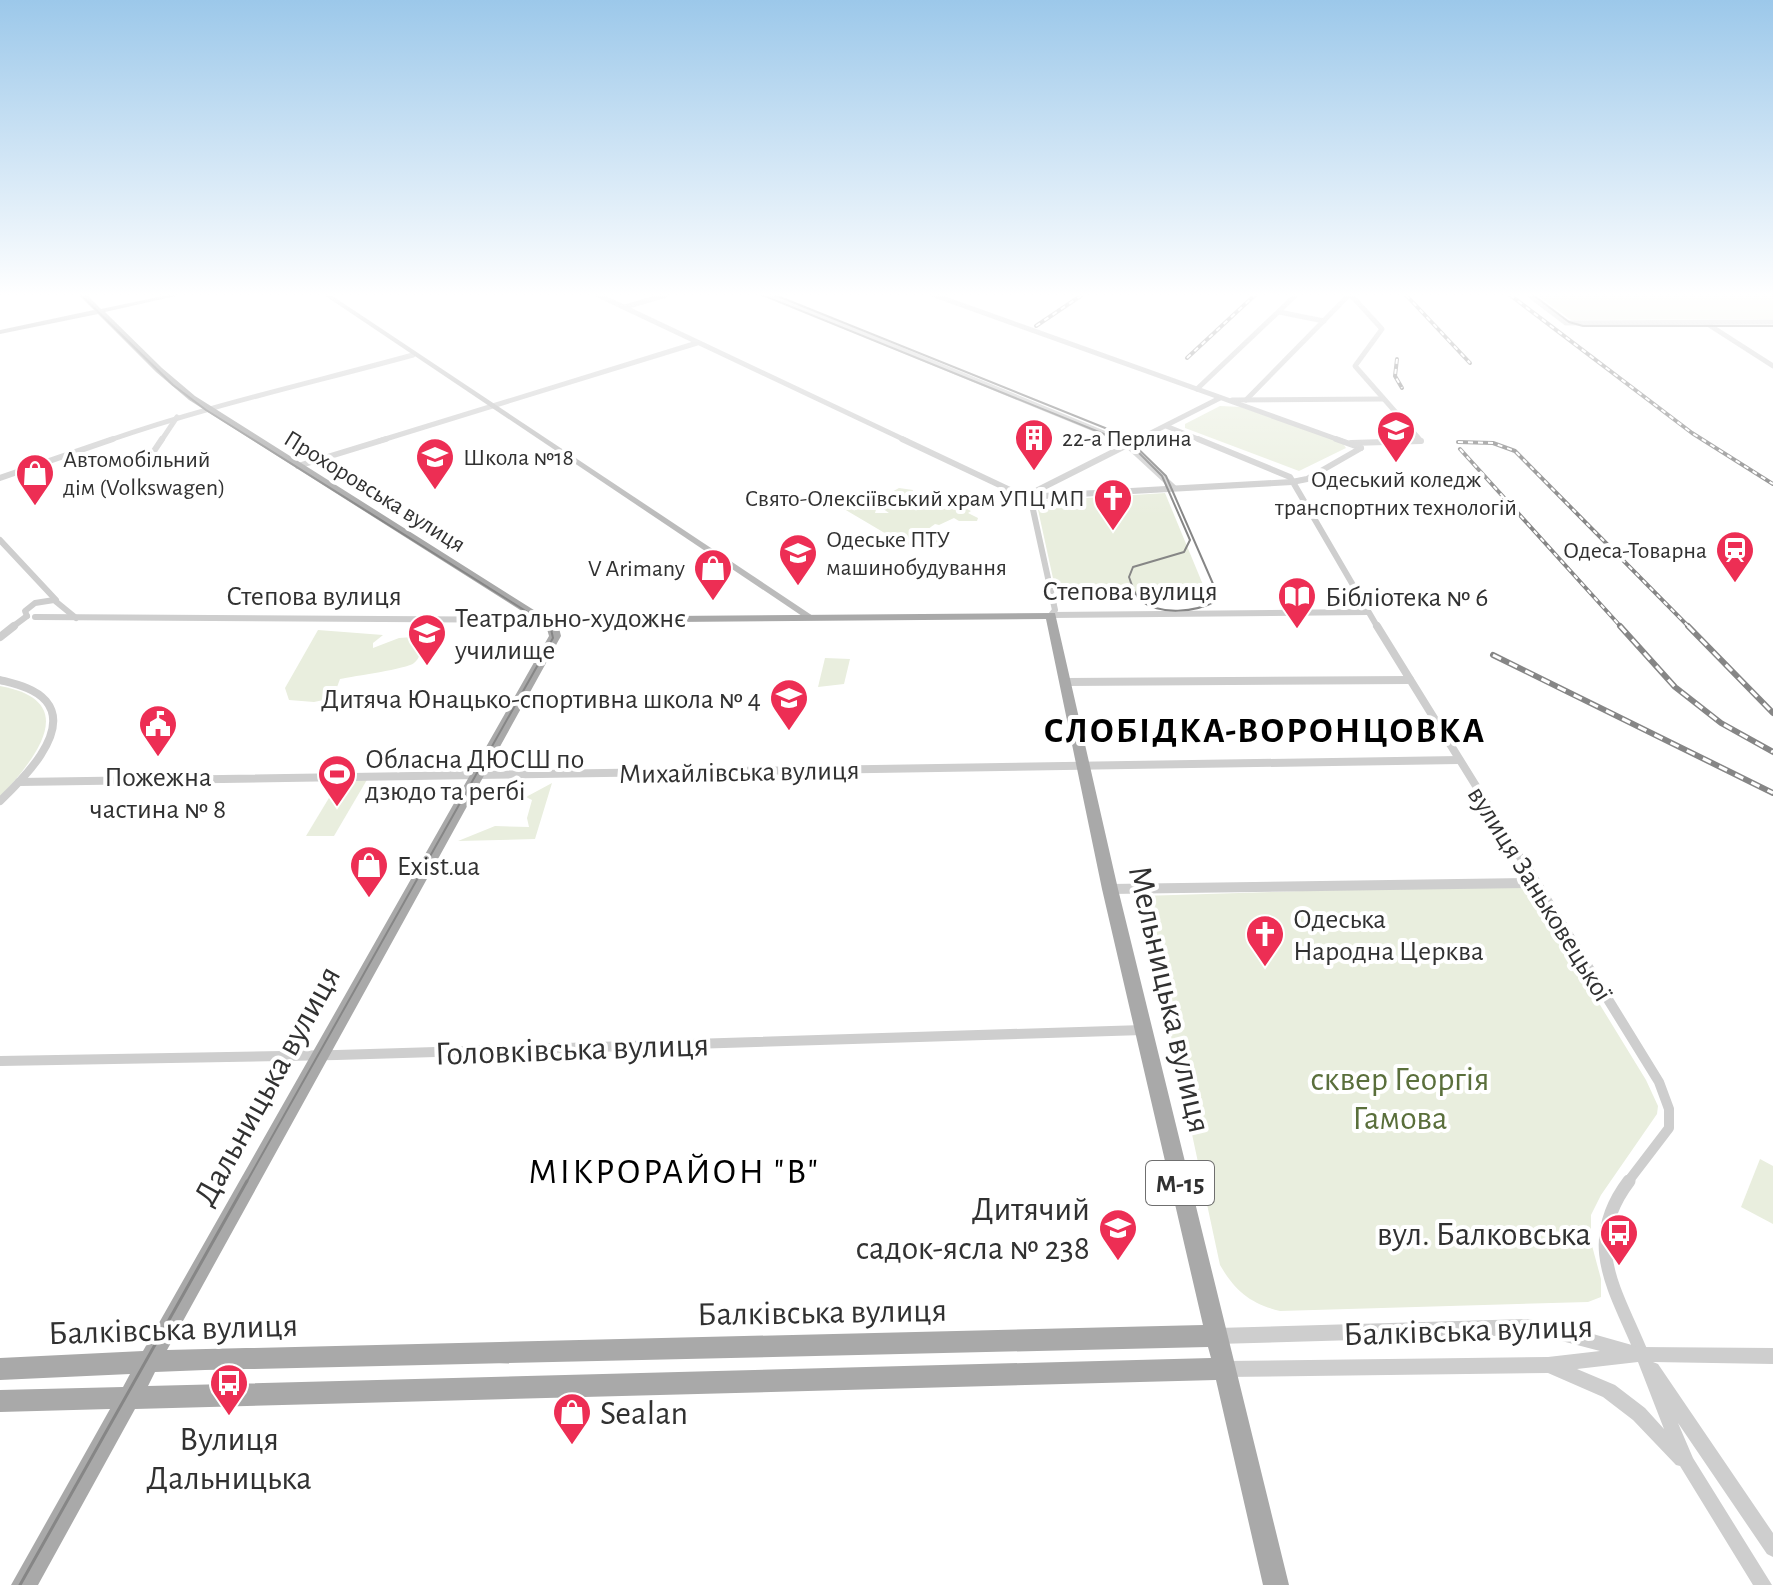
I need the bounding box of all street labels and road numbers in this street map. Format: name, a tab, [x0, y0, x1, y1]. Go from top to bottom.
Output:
street label: Прохоровська вулиця	[279, 426, 469, 557]
street label: Степова вулиця	[1042, 578, 1218, 606]
street label: Степова вулиця	[226, 583, 402, 611]
street label: Михайлівська вулиця	[618, 757, 860, 789]
street label: вулиця Заньковецької	[1462, 782, 1617, 1007]
street label: Мельницька вулиця	[1122, 863, 1216, 1136]
street label: Дальницька вулиця	[188, 961, 348, 1211]
street label: Головківська вулиця	[434, 1028, 710, 1072]
road number: М-15	[1146, 1161, 1214, 1205]
street label: Балківська вулиця	[697, 1294, 947, 1332]
street label: Балківська вулиця	[48, 1309, 299, 1351]
street label: Балківська вулиця	[1343, 1310, 1594, 1352]

